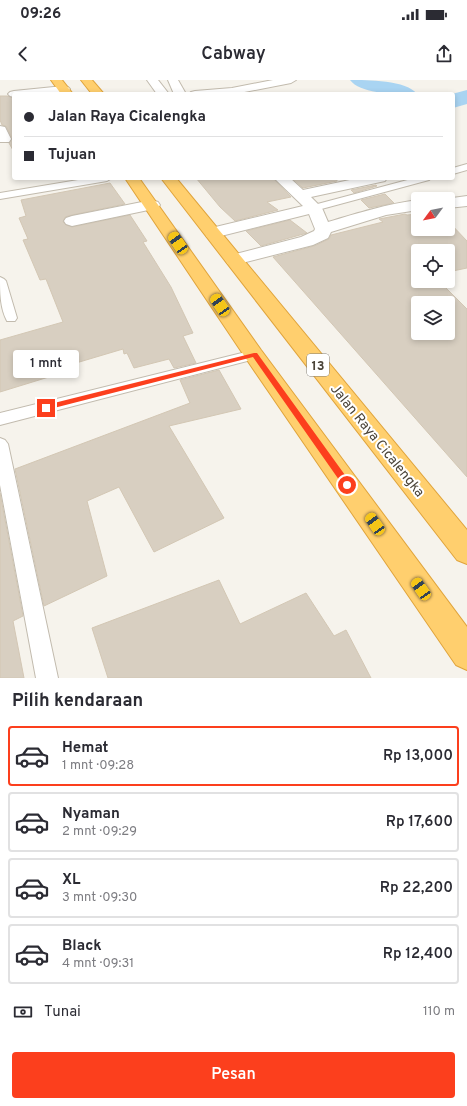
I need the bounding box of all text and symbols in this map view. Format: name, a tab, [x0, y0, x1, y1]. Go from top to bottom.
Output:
text: 09:26	[20, 5, 61, 24]
icon: back	[12, 43, 34, 65]
text: Cabway	[201, 43, 266, 66]
icon: share	[433, 43, 455, 65]
text: Jalan Raya Cicalengka	[48, 108, 206, 127]
text: Tujuan	[48, 146, 96, 165]
north arrow	[411, 192, 455, 236]
map controls	[411, 192, 455, 340]
car	[166, 230, 190, 256]
button: locate	[411, 244, 455, 288]
car	[208, 292, 232, 318]
button: layers	[411, 296, 455, 340]
callout: 1 mnt	[13, 350, 79, 378]
road number: 13	[307, 354, 329, 376]
text: 1 mnt	[30, 356, 62, 372]
street label: Jalan Raya Cicalengka	[326, 381, 428, 501]
route end	[37, 399, 55, 417]
route start	[338, 476, 356, 494]
car	[363, 511, 387, 537]
car	[409, 576, 433, 602]
text: Pilih kendaraan	[12, 690, 143, 713]
icon: car	[14, 738, 50, 774]
text: Hemat	[62, 739, 108, 758]
text: Rp 13,000	[383, 747, 453, 766]
text: 1 mnt · 09:28	[62, 758, 134, 774]
icon: car	[14, 804, 50, 840]
text: Nyaman	[62, 805, 120, 824]
text: Rp 17,600	[386, 813, 453, 832]
text: 2 mnt · 09:29	[62, 824, 137, 840]
icon: car	[14, 870, 50, 906]
text: XL	[62, 871, 80, 890]
text: Rp 22,200	[380, 879, 453, 898]
text: 3 mnt · 09:30	[62, 890, 137, 906]
icon: car	[14, 936, 50, 972]
text: Black	[62, 937, 102, 956]
text: Rp 12,400	[383, 945, 453, 964]
text: 4 mnt · 09:31	[62, 956, 134, 972]
icon: cash	[12, 1001, 34, 1023]
text: Tunai	[44, 1003, 81, 1022]
text: 110 m	[423, 1004, 455, 1020]
button: Pesan	[12, 1052, 455, 1098]

